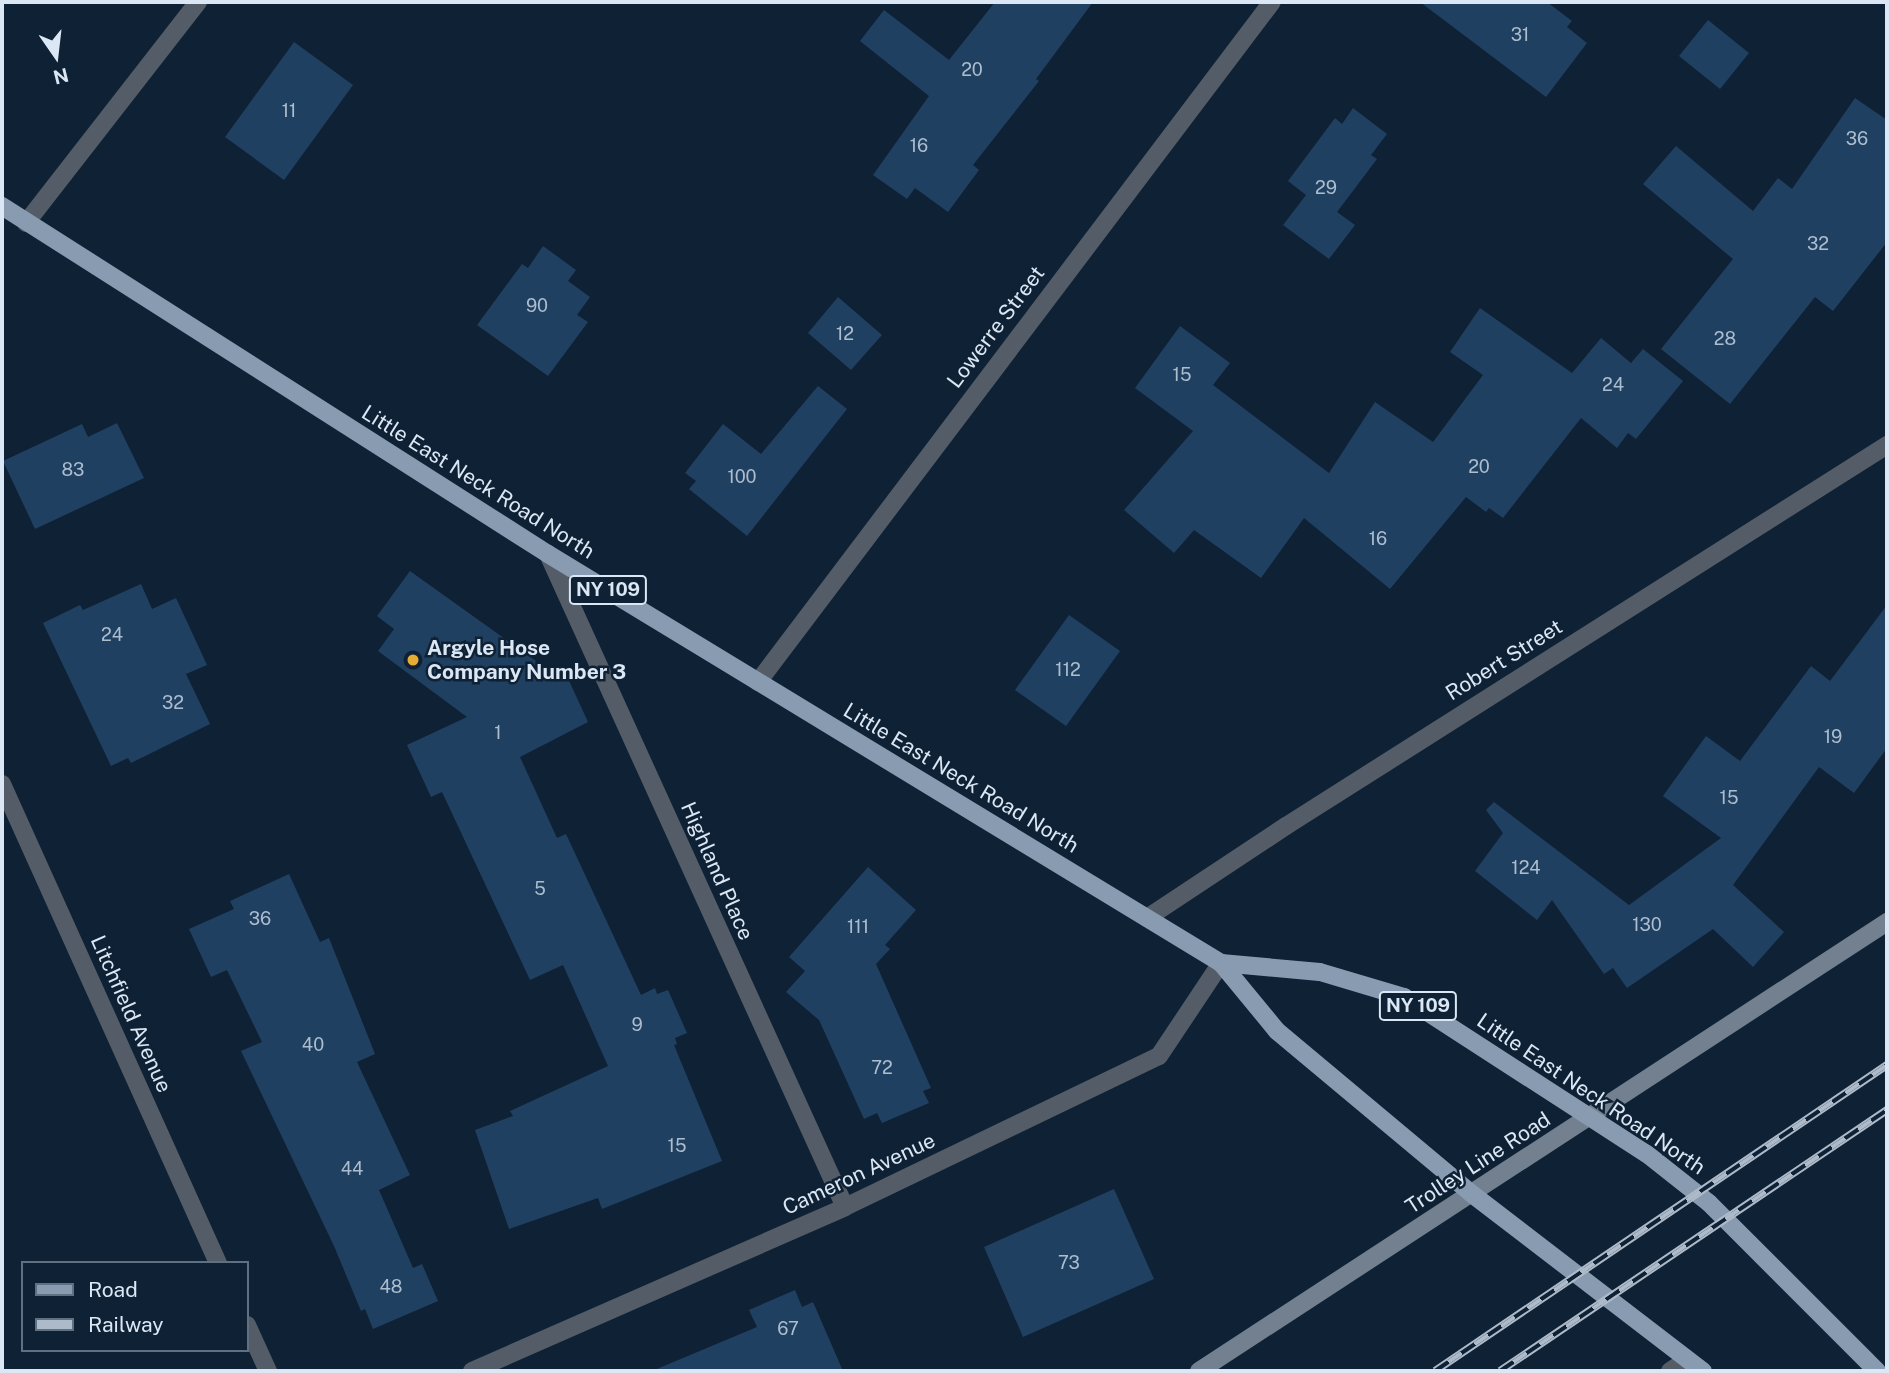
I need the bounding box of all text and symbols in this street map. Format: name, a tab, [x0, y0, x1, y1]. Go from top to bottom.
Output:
north arrow	[21, 21, 91, 91]
house number: 31	[1511, 24, 1529, 46]
house number: 20	[961, 59, 983, 81]
text: N	[51, 64, 71, 89]
house number: 11	[282, 100, 296, 122]
house number: 36	[1846, 128, 1868, 150]
house number: 16	[910, 135, 928, 157]
house number: 29	[1315, 177, 1337, 199]
house number: 32	[1807, 233, 1829, 255]
street label: Lowerre Street	[942, 261, 1050, 393]
house number: 90	[526, 295, 548, 317]
house number: 12	[836, 323, 854, 345]
house number: 28	[1714, 328, 1736, 350]
house number: 15	[1173, 364, 1191, 386]
house number: 24	[1602, 374, 1624, 396]
street label: Little East Neck Road North	[357, 400, 599, 564]
house number: 20	[1468, 456, 1490, 478]
house number: 83	[62, 459, 84, 481]
house number: 100	[727, 466, 757, 488]
house number: 16	[1369, 528, 1387, 550]
road number: NY 109	[568, 575, 648, 606]
street label: Robert Street	[1441, 614, 1567, 706]
house number: 24	[101, 624, 123, 646]
place label: Argyle Hose Company Number 3	[427, 635, 626, 685]
marker: Argyle Hose Company Number 3	[405, 652, 421, 668]
house number: 112	[1055, 659, 1081, 681]
house number: 32	[162, 692, 184, 714]
street label: Little East Neck Road North	[839, 698, 1083, 858]
house number: 1	[494, 722, 502, 744]
house number: 19	[1824, 726, 1842, 748]
house number: 15	[1720, 787, 1738, 809]
street label: Highland Place	[675, 798, 759, 944]
house number: 124	[1511, 857, 1541, 879]
house number: 5	[534, 878, 546, 900]
house number: 36	[249, 908, 271, 930]
house number: 130	[1632, 914, 1662, 936]
house number: 111	[847, 916, 869, 938]
street label: Litchfield Avenue	[85, 932, 177, 1096]
road number: NY 109	[1378, 990, 1458, 1022]
street label: Little East Neck Road North	[1472, 1008, 1710, 1180]
house number: 9	[631, 1014, 643, 1036]
house number: 40	[302, 1034, 324, 1056]
house number: 72	[871, 1057, 893, 1079]
street label: Trolley Line Road	[1401, 1107, 1555, 1219]
street label: Cameron Avenue	[779, 1128, 939, 1220]
house number: 15	[668, 1135, 686, 1157]
house number: 44	[341, 1158, 363, 1180]
house number: 73	[1058, 1252, 1080, 1274]
legend	[21, 1261, 248, 1352]
house number: 48	[380, 1276, 402, 1298]
text: Road	[88, 1277, 138, 1302]
text: Railway	[88, 1312, 164, 1337]
house number: 67	[777, 1318, 799, 1340]

